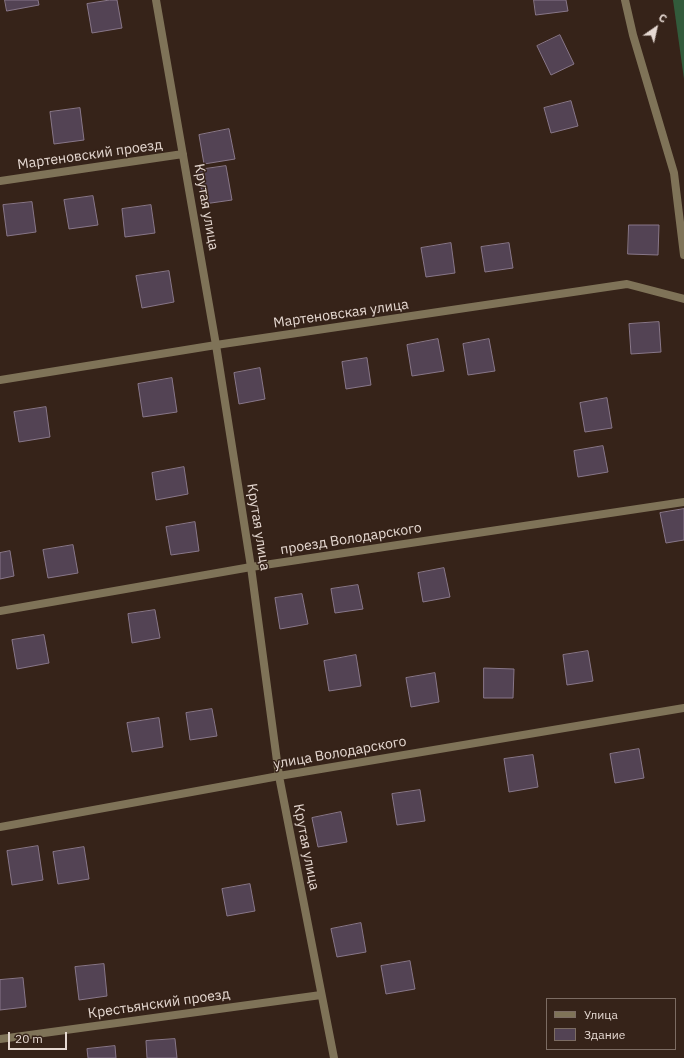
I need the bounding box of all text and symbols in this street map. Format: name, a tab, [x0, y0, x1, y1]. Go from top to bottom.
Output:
north arrow	[636, 8, 676, 48]
text: С	[656, 10, 670, 26]
street label: Мартеновский проезд	[16, 136, 164, 174]
street label: Крутая улица	[190, 162, 222, 252]
street label: Мартеновская улица	[272, 296, 410, 332]
street label: Крутая улица	[243, 482, 273, 572]
street label: проезд Володарского	[279, 520, 423, 558]
street label: улица Володарского	[272, 733, 408, 773]
street label: Крутая улица	[289, 802, 323, 892]
street label: Крестьянский проезд	[87, 986, 231, 1022]
legend	[546, 998, 676, 1050]
text: Улица	[584, 1007, 618, 1022]
scale bar	[10, 1024, 69, 1050]
text: Здание	[584, 1027, 625, 1042]
text: 20 m	[15, 1031, 43, 1046]

